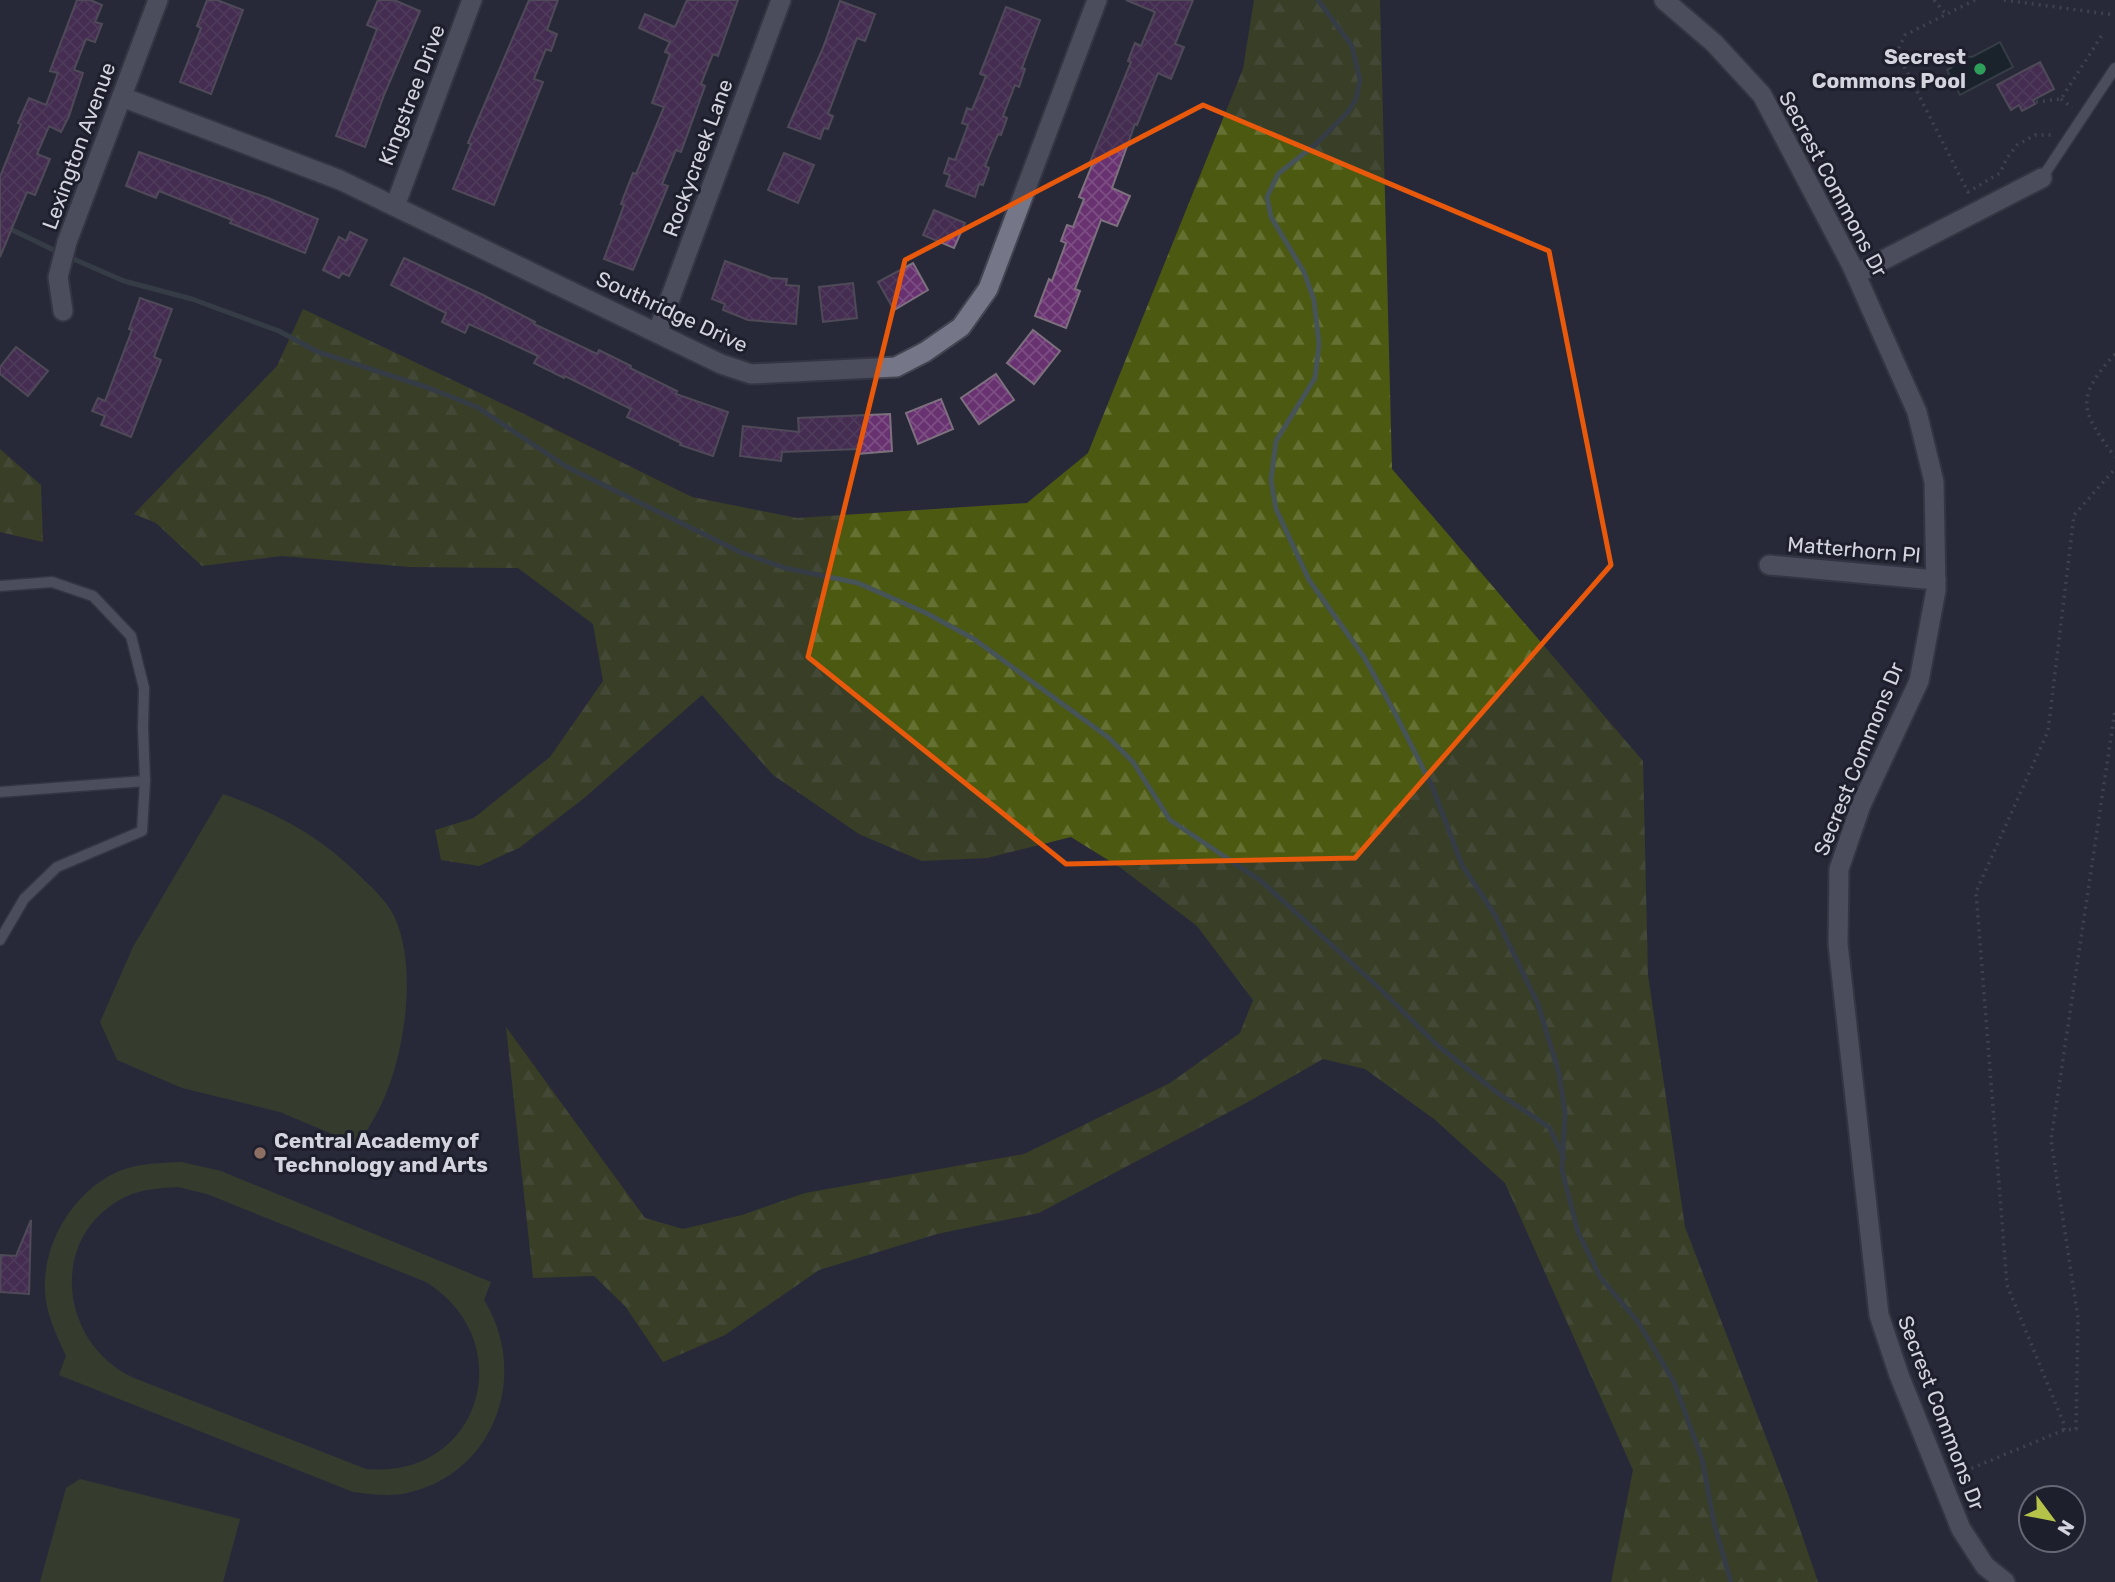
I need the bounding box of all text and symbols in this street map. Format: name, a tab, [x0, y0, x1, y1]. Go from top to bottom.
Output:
street label: Kingstree Drive	[373, 21, 450, 169]
place label: Secrest Commons Pool	[1812, 44, 1966, 93]
street label: Lexington Avenue	[37, 59, 120, 233]
marker: Secrest Commons Pool	[1972, 61, 1988, 77]
street label: Rockycreek Lane	[657, 76, 738, 240]
street label: Secrest Commons Dr	[1774, 87, 1893, 281]
street label: Southridge Drive	[592, 266, 752, 358]
street label: Matterhorn Pl	[1786, 531, 1922, 568]
street label: Secrest Commons Dr	[1808, 658, 1909, 859]
place label: Central Academy of Technology and Arts	[274, 1128, 488, 1177]
marker: Central Academy of Technology and Arts	[252, 1145, 268, 1161]
street label: Secrest Commons Dr	[1893, 1312, 1990, 1514]
north arrow	[2017, 1484, 2087, 1554]
text: N	[2053, 1516, 2079, 1540]

